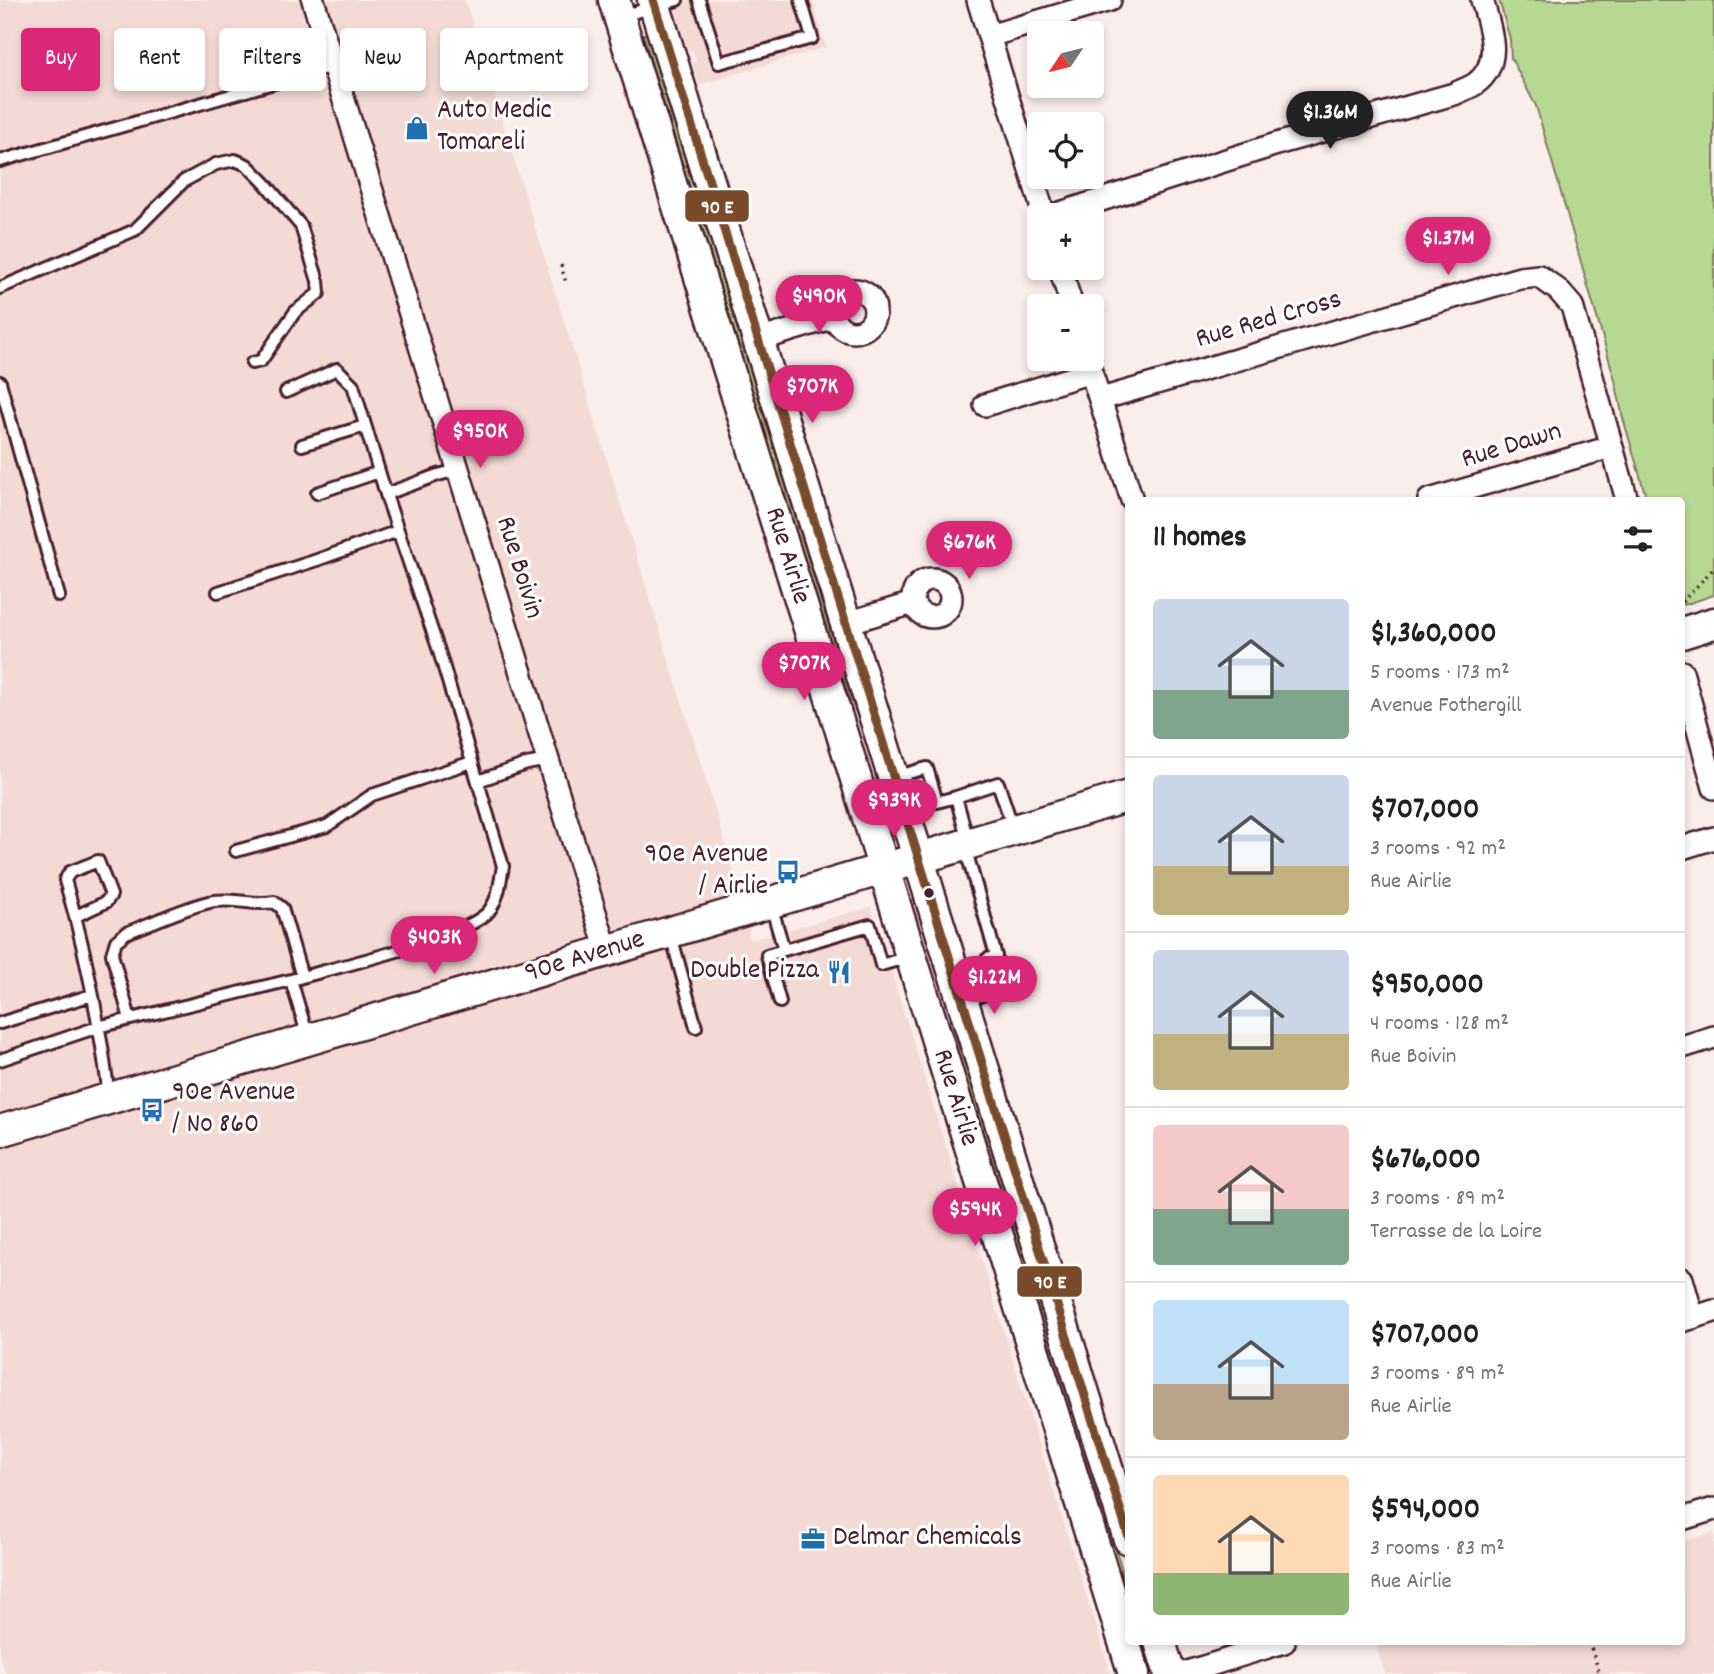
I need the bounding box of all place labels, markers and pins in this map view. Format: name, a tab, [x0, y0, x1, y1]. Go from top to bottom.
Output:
place label: Auto Medic Tomareli	[437, 92, 552, 164]
pin: $1.36M	[1273, 92, 1387, 151]
shop icon: Auto Medic Tomareli	[403, 114, 431, 142]
pin: $1.37M	[1391, 218, 1505, 277]
pin: $490K	[770, 276, 868, 335]
pin: $707K	[763, 366, 861, 425]
pin: $950K	[431, 410, 529, 470]
pin: $676K	[920, 522, 1018, 581]
pin: $707K	[755, 642, 853, 702]
pin: $939K	[845, 780, 943, 839]
place label: 90e Avenue / Airlie	[645, 836, 768, 908]
bus stop icon: 90e Avenue / Airlie	[774, 858, 802, 886]
unlabelled marker	[922, 886, 936, 900]
pin: $403K	[385, 916, 483, 976]
place label: Double Pizza	[690, 952, 820, 992]
pin: $1.22M	[937, 956, 1051, 1016]
restaurant icon: Double Pizza	[825, 958, 853, 986]
place label: 90e Avenue / No 860	[172, 1074, 295, 1146]
bus stop icon: 90e Avenue / No 860	[138, 1096, 166, 1124]
pin: $594K	[926, 1188, 1024, 1248]
place label: Delmar Chemicals	[833, 1519, 1022, 1559]
office icon: Delmar Chemicals	[799, 1525, 827, 1553]

